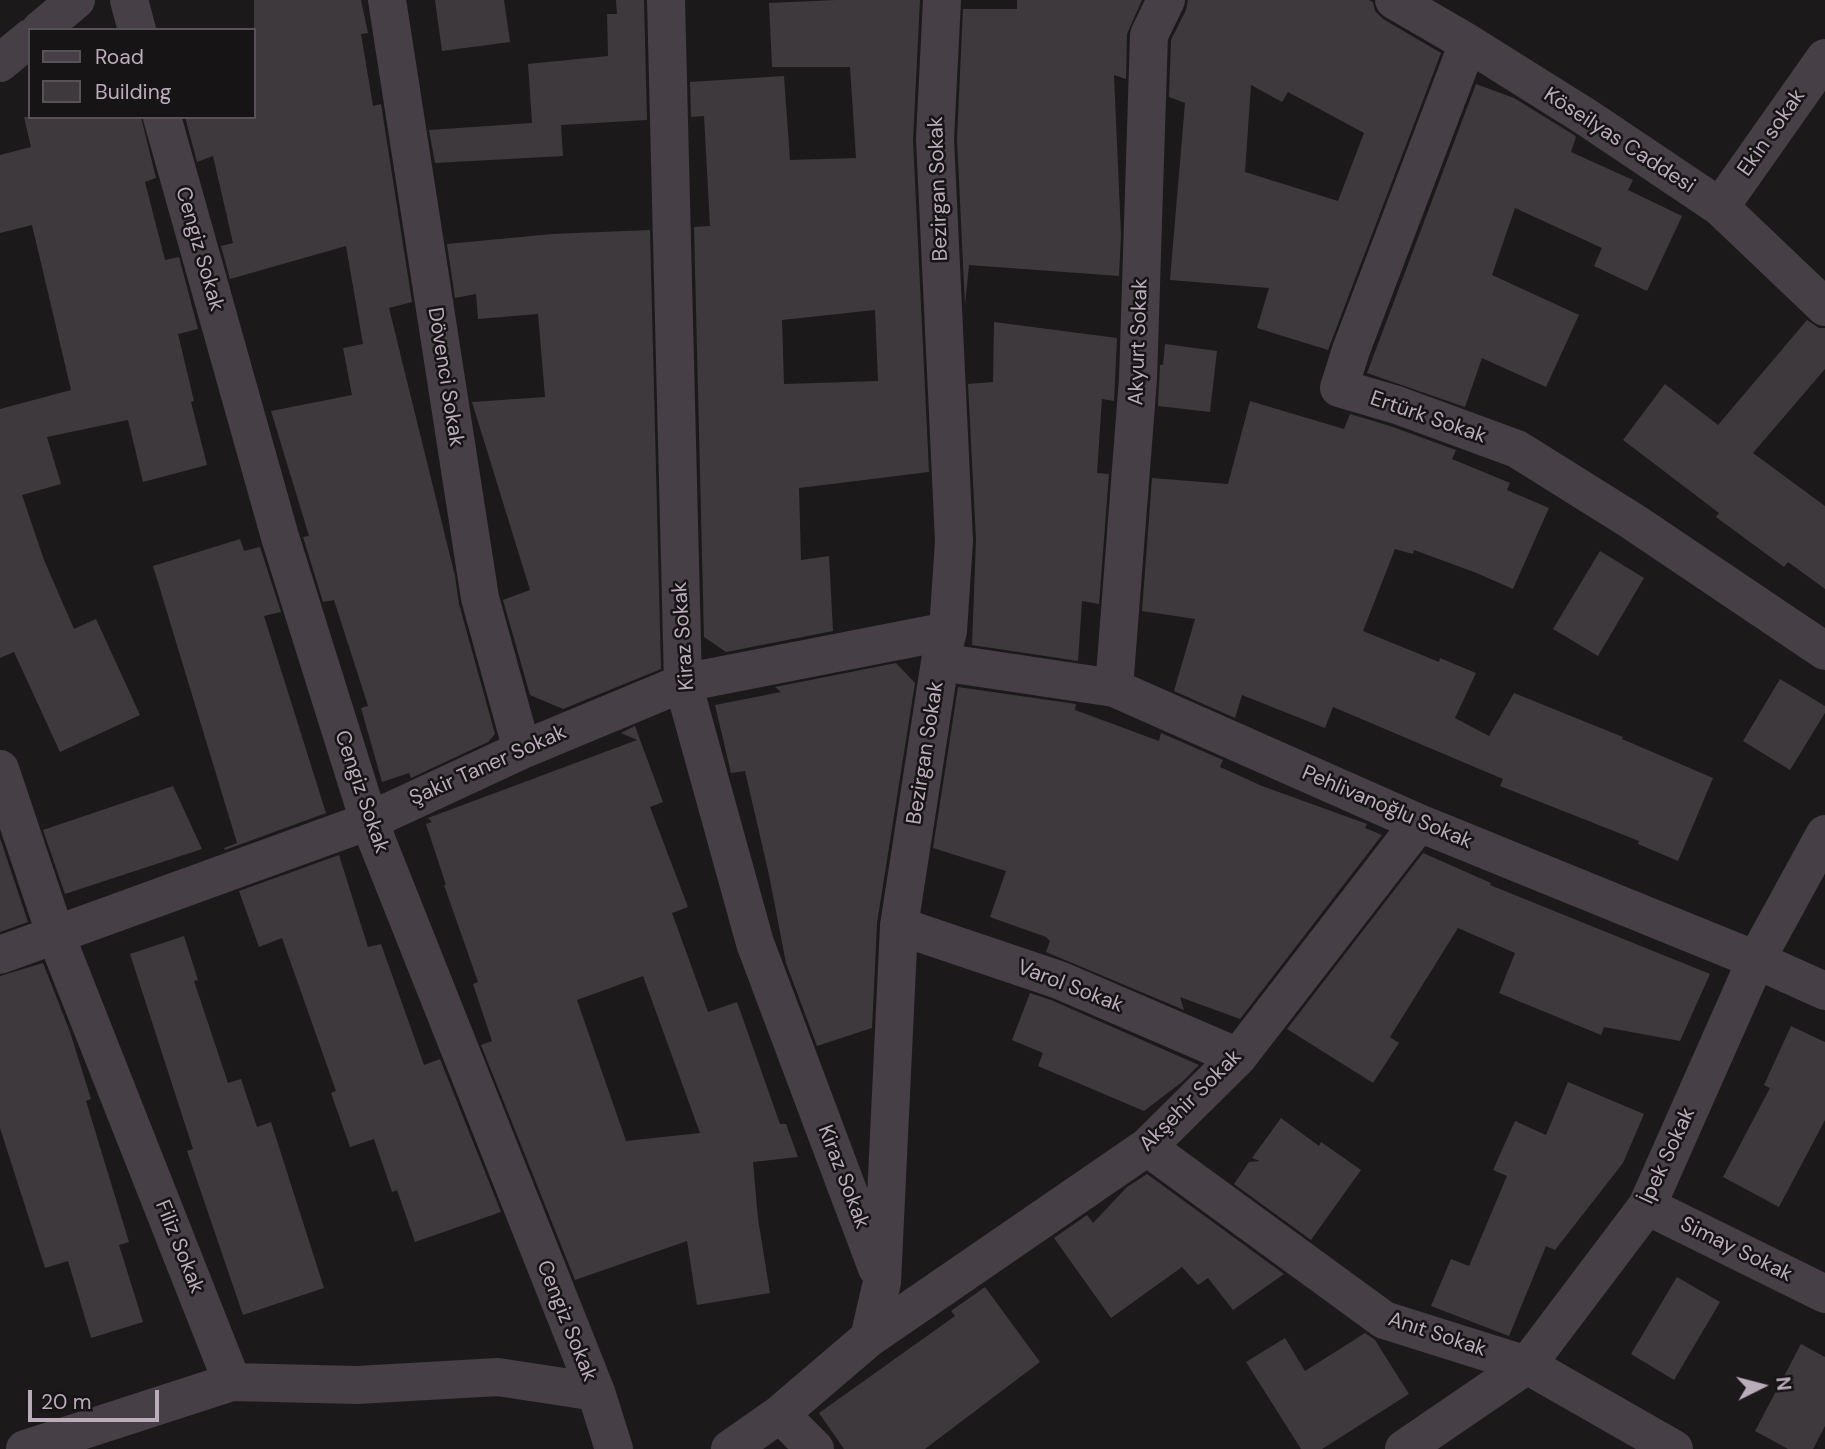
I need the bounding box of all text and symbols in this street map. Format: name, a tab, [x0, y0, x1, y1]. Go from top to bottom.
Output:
legend	[28, 28, 256, 119]
text: Road	[95, 43, 144, 71]
text: Building	[95, 78, 171, 106]
street label: Köseilyas Caddesi	[1539, 83, 1699, 199]
street label: Ekin sokak	[1733, 85, 1811, 181]
street label: Bezirgan Sokak	[924, 116, 954, 262]
street label: Cengiz Sokak	[169, 184, 229, 314]
street label: Akyurt Sokak	[1124, 278, 1154, 406]
street label: Dövenci Sokak	[422, 306, 468, 448]
street label: Ertürk Sokak	[1367, 386, 1489, 450]
street label: Kiraz Sokak	[668, 581, 700, 691]
street label: Bezirgan Sokak	[902, 680, 950, 826]
street label: Şakir Taner Sokak	[406, 720, 570, 812]
street label: Cengiz Sokak	[328, 727, 394, 857]
street label: Pehlivanoğlu Sokak	[1298, 761, 1476, 855]
street label: Varol Sokak	[1013, 955, 1127, 1019]
street label: Akşehir Sokak	[1135, 1045, 1247, 1157]
street label: İpek Sokak	[1635, 1104, 1701, 1208]
street label: Kiraz Sokak	[812, 1122, 874, 1232]
street label: Filiz Sokak	[149, 1197, 209, 1297]
street label: Simay Sokak	[1676, 1212, 1796, 1288]
street label: Cengiz Sokak	[530, 1257, 602, 1385]
street label: Anıt Sokak	[1385, 1307, 1489, 1363]
north arrow	[1727, 1351, 1797, 1421]
scale bar	[32, 1376, 163, 1420]
text: N	[1770, 1376, 1797, 1392]
text: 20 m	[41, 1388, 92, 1416]

